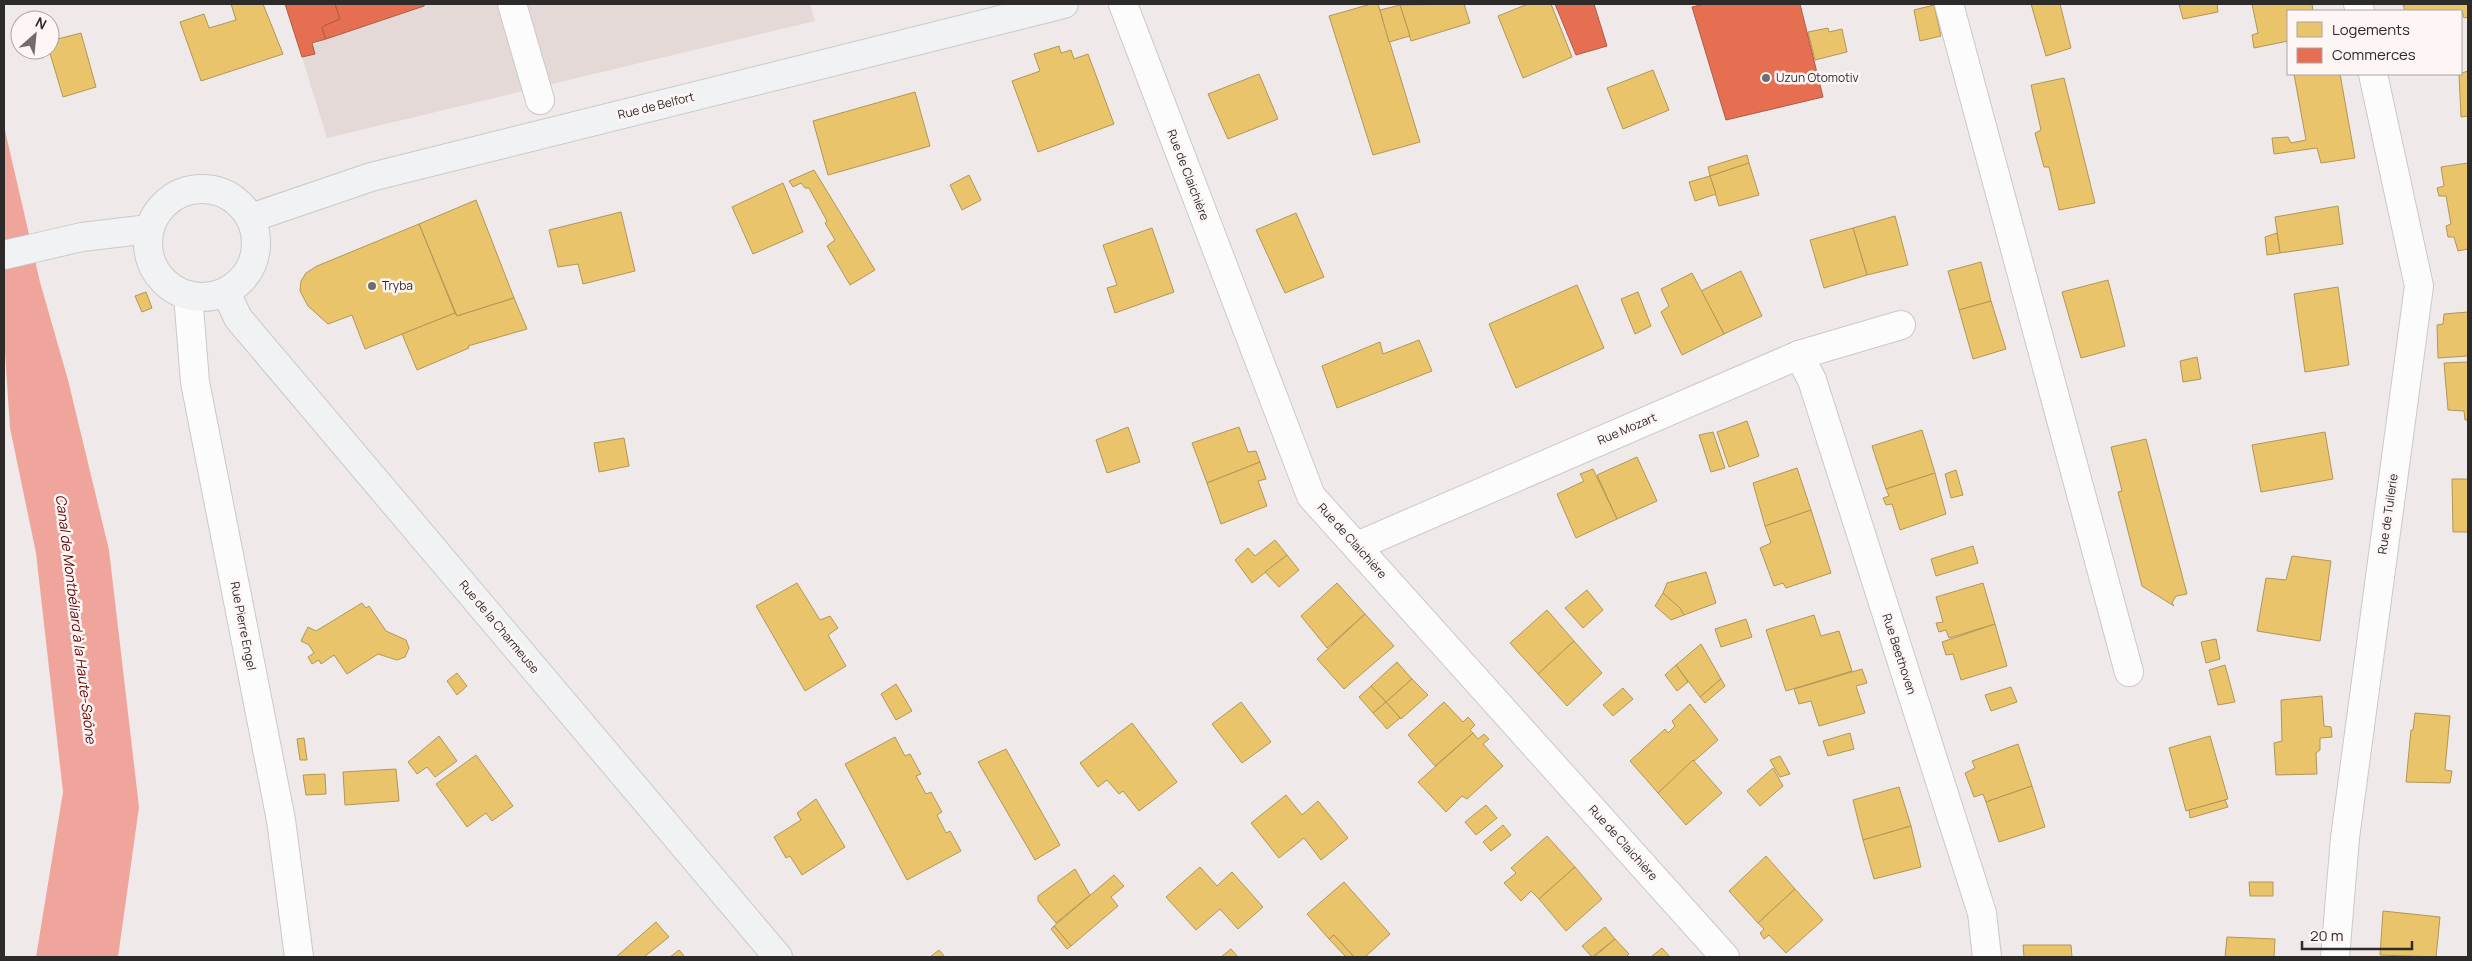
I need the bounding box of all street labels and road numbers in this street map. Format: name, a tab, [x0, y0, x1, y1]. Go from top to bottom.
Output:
street label: Rue de Belfort	[616, 88, 696, 123]
street label: Rue de Claichière	[1163, 127, 1214, 223]
street label: Rue Mozart	[1595, 408, 1659, 449]
street label: Rue de Tuilerie	[2373, 473, 2402, 555]
street label: Rue de Claichière	[1314, 499, 1391, 582]
street label: Rue de la Charmeuse	[455, 576, 543, 677]
street label: Rue Pierre Engel	[227, 580, 260, 672]
street label: Rue Beethoven	[1878, 611, 1921, 696]
street label: Rue de Claichière	[1585, 801, 1662, 884]

